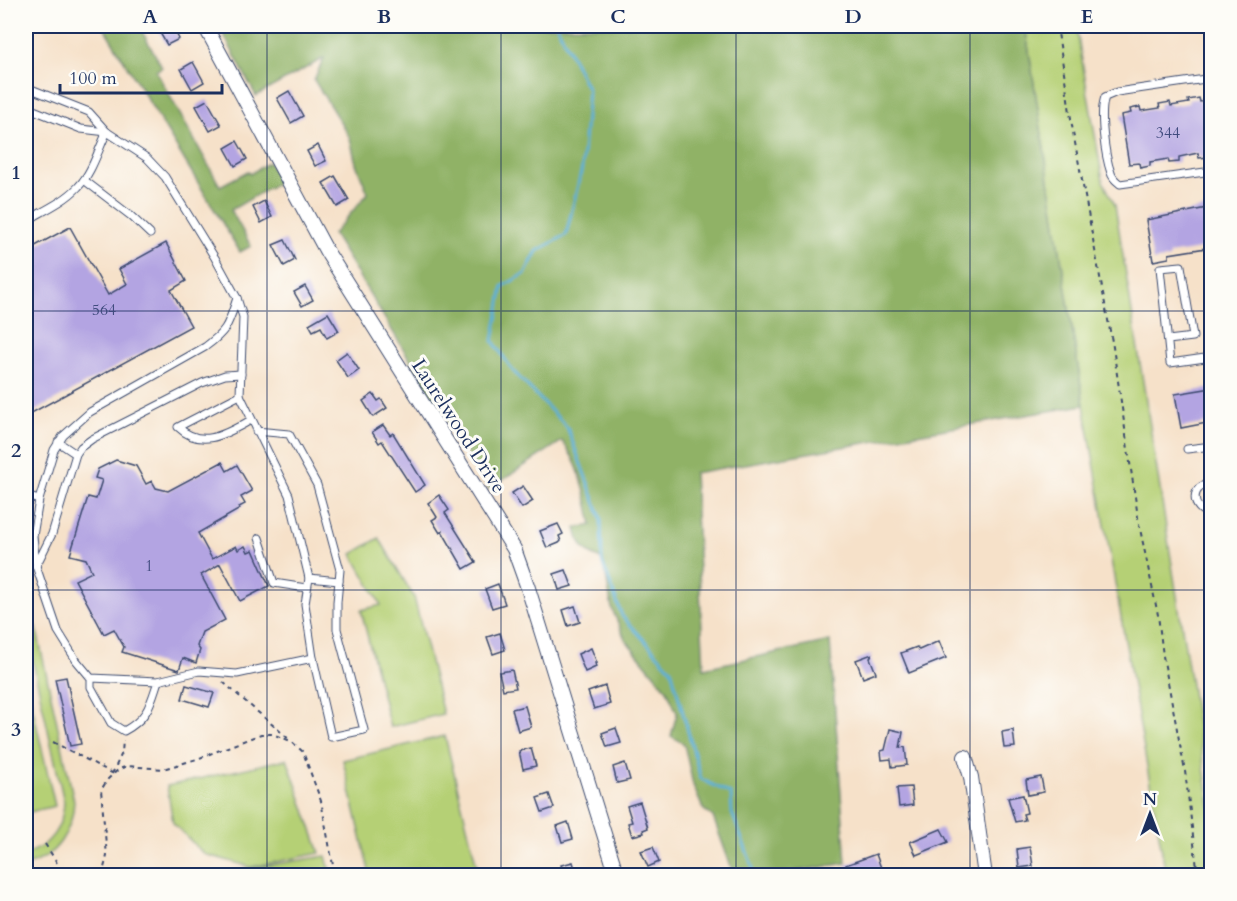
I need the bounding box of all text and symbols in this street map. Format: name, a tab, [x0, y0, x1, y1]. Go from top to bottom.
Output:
text: A	[142, 3, 158, 30]
text: B	[377, 3, 391, 30]
text: C	[610, 3, 626, 30]
text: D	[844, 3, 862, 30]
text: E	[1081, 3, 1093, 30]
scale bar	[60, 57, 222, 95]
text: 100 m	[69, 66, 117, 91]
house number: 344	[1156, 122, 1180, 144]
text: 1	[11, 159, 21, 186]
house number: 564	[92, 299, 116, 321]
street label: Laurelwood Drive	[405, 354, 513, 498]
text: 2	[11, 437, 21, 464]
house number: 1	[145, 555, 153, 577]
text: 3	[11, 716, 21, 743]
north arrow	[1120, 784, 1180, 844]
text: N	[1143, 789, 1157, 811]

